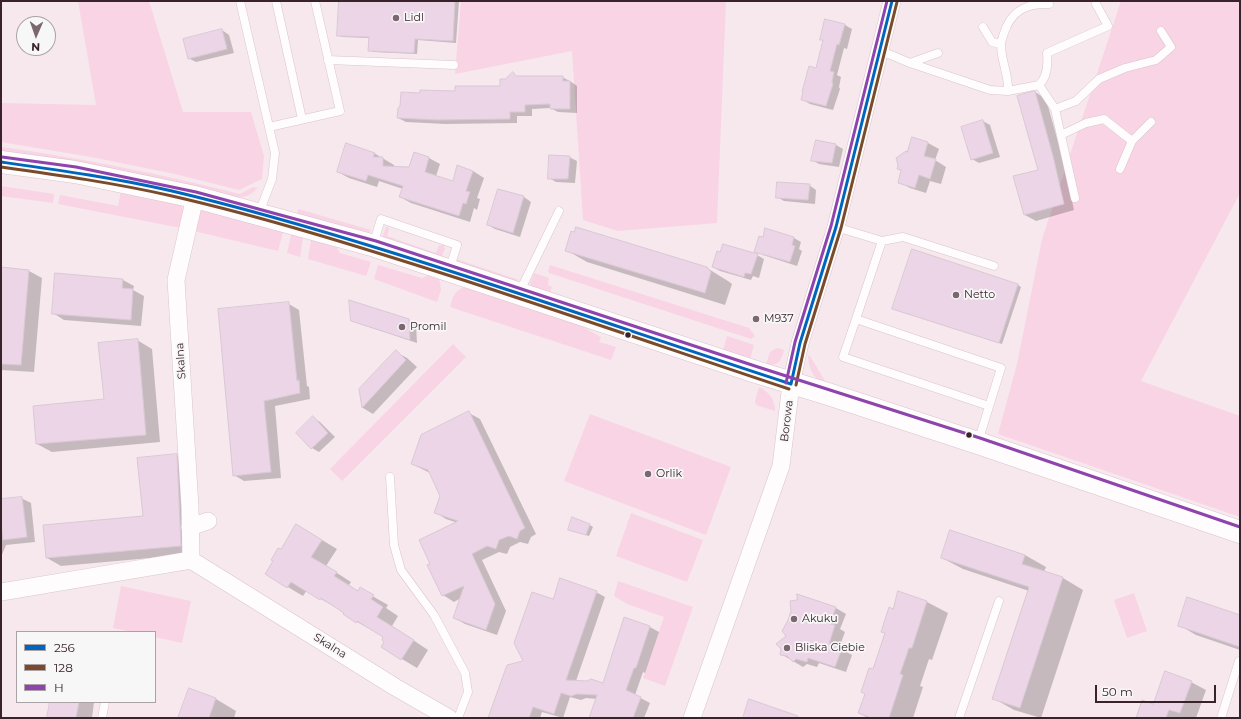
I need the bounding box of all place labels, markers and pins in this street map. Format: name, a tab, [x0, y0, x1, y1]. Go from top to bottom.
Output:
place label: Lidl	[404, 11, 424, 25]
marker: Lidl	[391, 13, 401, 23]
place label: Netto	[964, 288, 995, 302]
marker: Netto	[951, 290, 961, 300]
place label: M937	[764, 312, 794, 326]
marker: M937	[751, 314, 761, 324]
place label: Promil	[410, 320, 446, 334]
marker: Promil	[397, 322, 407, 332]
unlabelled marker	[623, 330, 633, 340]
unlabelled marker	[964, 430, 974, 440]
place label: Orlik	[656, 467, 682, 481]
marker: Orlik	[643, 469, 653, 479]
place label: Akuku	[802, 612, 838, 626]
marker: Akuku	[789, 614, 799, 624]
place label: Bliska Ciebie	[795, 641, 865, 655]
marker: Bliska Ciebie	[782, 643, 792, 653]

